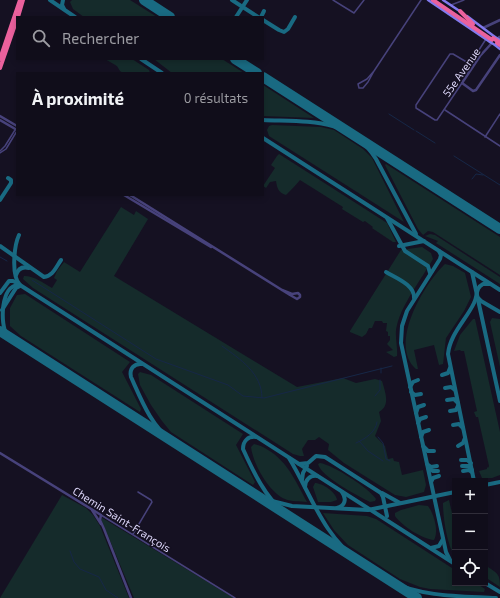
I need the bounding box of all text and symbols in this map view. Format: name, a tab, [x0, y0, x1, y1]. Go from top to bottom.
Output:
search box	[16, 16, 264, 60]
icon: search	[30, 27, 52, 49]
text: Rechercher	[62, 29, 139, 47]
street label: 55e Avenue	[439, 45, 483, 99]
text: À proximité	[32, 88, 124, 108]
text: 0 résultats	[184, 90, 248, 106]
map controls	[452, 478, 488, 586]
button: +	[452, 478, 488, 514]
street label: Chemin Saint-François	[70, 484, 174, 555]
button: −	[452, 514, 488, 550]
button: locate	[452, 550, 488, 586]

